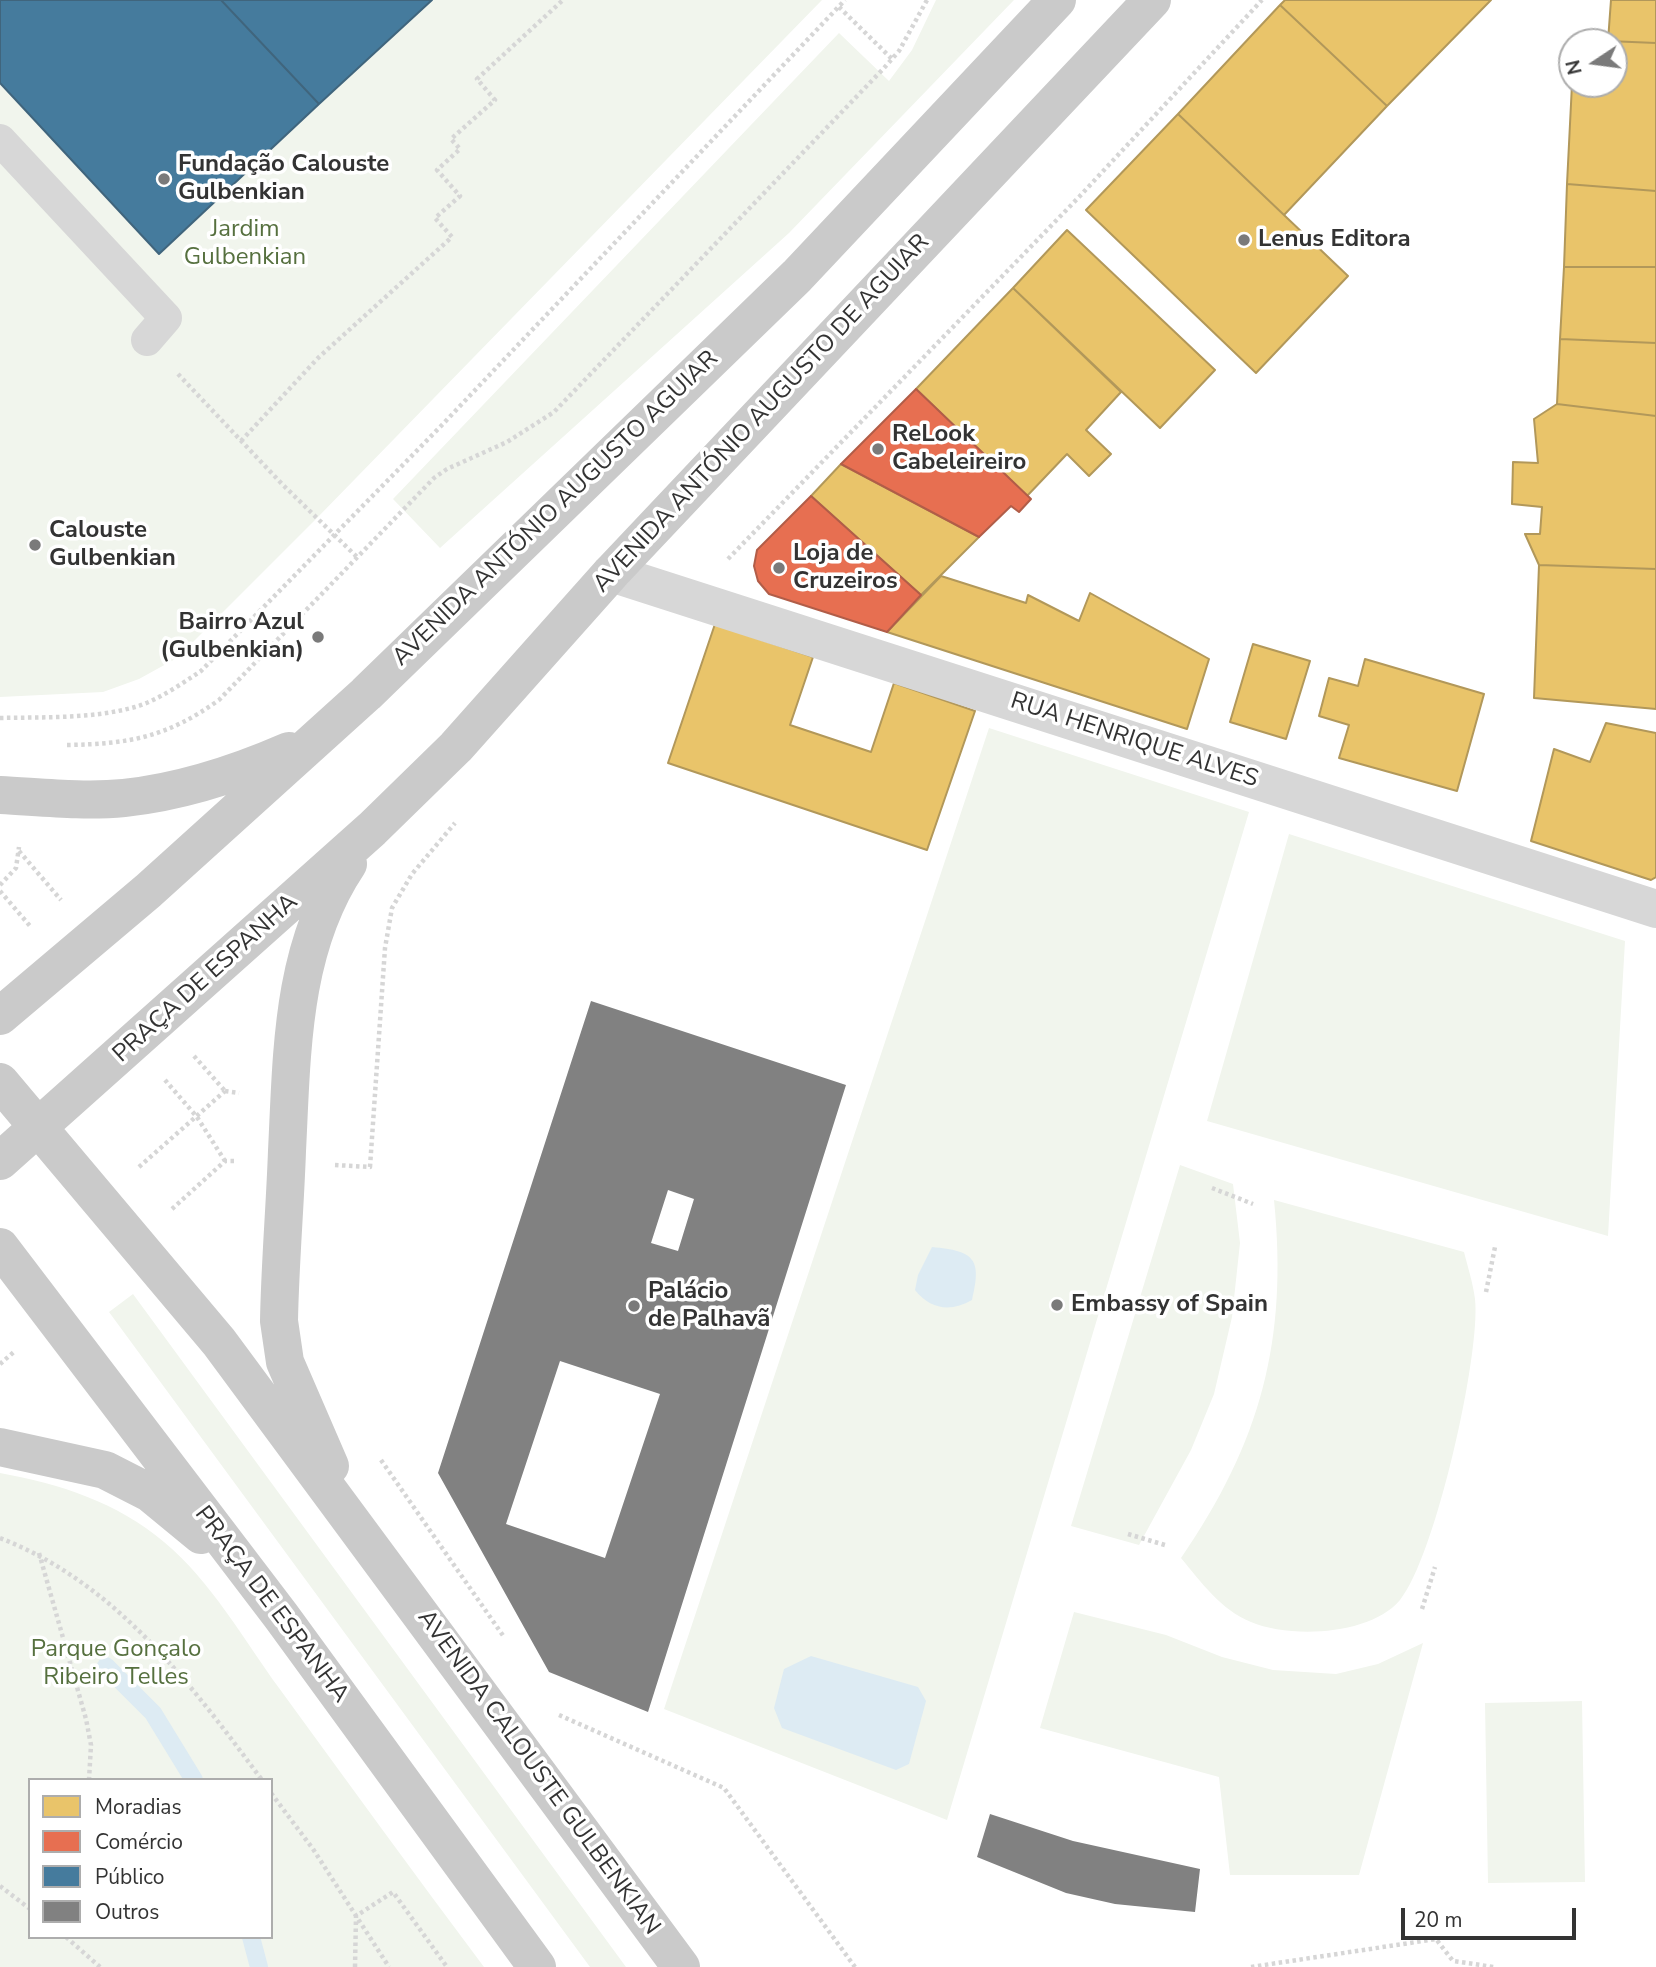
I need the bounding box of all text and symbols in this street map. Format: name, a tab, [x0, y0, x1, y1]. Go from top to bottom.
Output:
north arrow	[1558, 28, 1628, 98]
text: N	[1560, 57, 1589, 77]
place label: Fundação Calouste Gulbenkian	[178, 151, 389, 207]
marker: Fundação Calouste Gulbenkian	[156, 171, 172, 187]
park label: Jardim Gulbenkian	[184, 216, 306, 272]
place label: Lenus Editora	[1258, 226, 1411, 254]
street label: AVENIDA ANTÓNIO AUGUSTO DE AGUIAR	[588, 229, 936, 599]
marker: Lenus Editora	[1236, 232, 1252, 248]
street label: AVENIDA ANTÓNIO AUGUSTO AGUIAR	[387, 345, 725, 673]
place label: ReLook Cabeleireiro	[892, 421, 1026, 477]
marker: ReLook Cabeleireiro	[870, 441, 886, 457]
place label: Calouste Gulbenkian	[49, 517, 176, 573]
marker: Calouste Gulbenkian	[27, 537, 43, 553]
place label: Loja de Cruzeiros	[793, 540, 898, 596]
marker: Loja de Cruzeiros	[771, 560, 787, 576]
place label: Bairro Azul (Gulbenkian)	[160, 609, 304, 665]
marker: Bairro Azul (Gulbenkian)	[310, 629, 326, 645]
street label: RUA HENRIQUE ALVES	[1007, 687, 1261, 795]
street label: PRAÇA DE ESPANHA	[108, 888, 304, 1070]
place label: Palácio de Palhavã	[648, 1278, 770, 1334]
place label: Embassy of Spain	[1071, 1291, 1268, 1319]
marker: Embassy of Spain	[1049, 1297, 1065, 1313]
marker: Palácio de Palhavã	[626, 1298, 642, 1314]
street label: PRAÇA DE ESPANHA	[188, 1501, 354, 1709]
street label: AVENIDA CALOUSTE GULBENKIAN	[410, 1605, 666, 1941]
park label: Parque Gonçalo Ribeiro Telles	[31, 1636, 201, 1692]
legend	[28, 1778, 273, 1939]
text: Moradias	[95, 1793, 182, 1821]
text: Comércio	[95, 1828, 183, 1856]
text: Público	[95, 1863, 164, 1891]
scale bar	[1404, 1894, 1579, 1938]
text: Outros	[95, 1898, 159, 1926]
text: 20 m	[1414, 1906, 1463, 1934]

